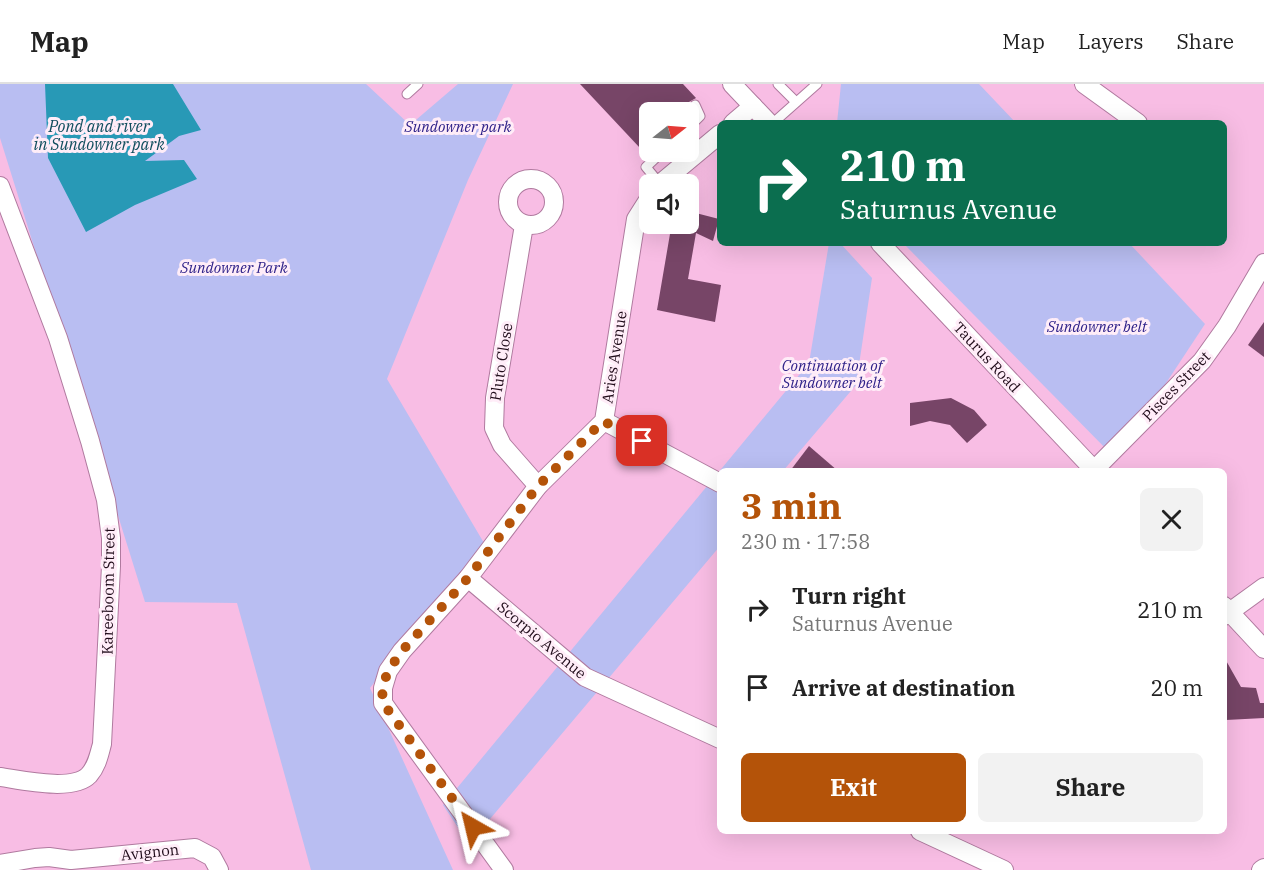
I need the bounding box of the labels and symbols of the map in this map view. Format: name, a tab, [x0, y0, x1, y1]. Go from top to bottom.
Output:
north arrow	[639, 102, 699, 162]
water label: Pond and river in Sundowner park	[33, 116, 165, 154]
park label: Sundowner park	[404, 117, 511, 136]
park label: Sundowner Park	[179, 258, 288, 277]
street label: Aries Avenue	[597, 309, 631, 405]
park label: Sundowner belt	[1046, 317, 1148, 336]
street label: Taurus Road	[950, 318, 1024, 396]
street label: Pluto Close	[485, 322, 517, 402]
street label: Pisces Street	[1138, 347, 1214, 425]
park label: Continuation of Sundowner belt	[781, 356, 886, 392]
pin	[616, 415, 667, 466]
street label: Kareeboom Street	[97, 527, 119, 655]
street label: Scorpio Avenue	[494, 597, 590, 683]
position arrow	[441, 795, 505, 859]
street label: Avignon	[120, 839, 180, 865]

